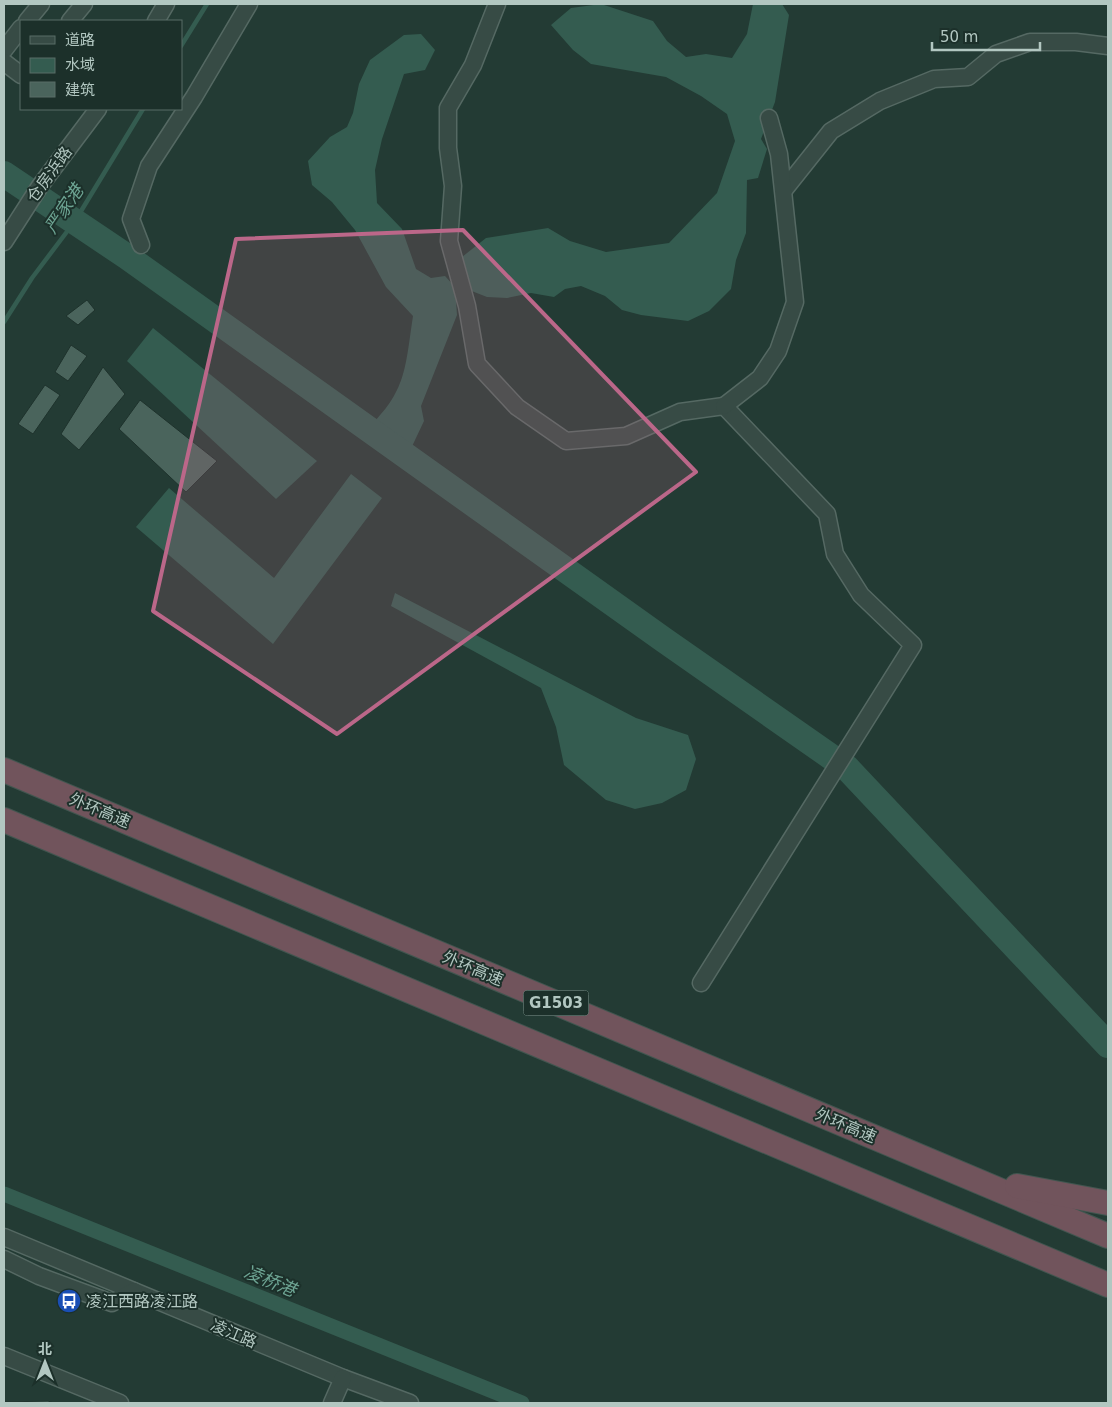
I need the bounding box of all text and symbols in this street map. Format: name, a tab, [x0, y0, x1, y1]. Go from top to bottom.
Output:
legend	[20, 20, 182, 110]
scale bar	[932, 20, 1040, 52]
text: 50 m	[940, 28, 978, 46]
text: 道路	[65, 31, 95, 49]
text: 水域	[65, 56, 95, 74]
text: 建筑	[65, 81, 95, 99]
street label: 仓房浜路	[23, 143, 76, 206]
water label: 严家港	[40, 178, 89, 237]
street label: 外环高速	[67, 789, 133, 832]
street label: 外环高速	[440, 947, 506, 990]
road number: G1503	[524, 990, 588, 1016]
street label: 外环高速	[813, 1104, 879, 1147]
water label: 凌桥港	[241, 1261, 302, 1302]
bus stop icon: 凌江西路凌江路	[56, 1288, 82, 1314]
place label: 凌江西路凌江路	[86, 1292, 198, 1311]
street label: 凌江路	[208, 1315, 260, 1352]
north arrow	[20, 1337, 70, 1387]
text: 北	[38, 1341, 52, 1357]

